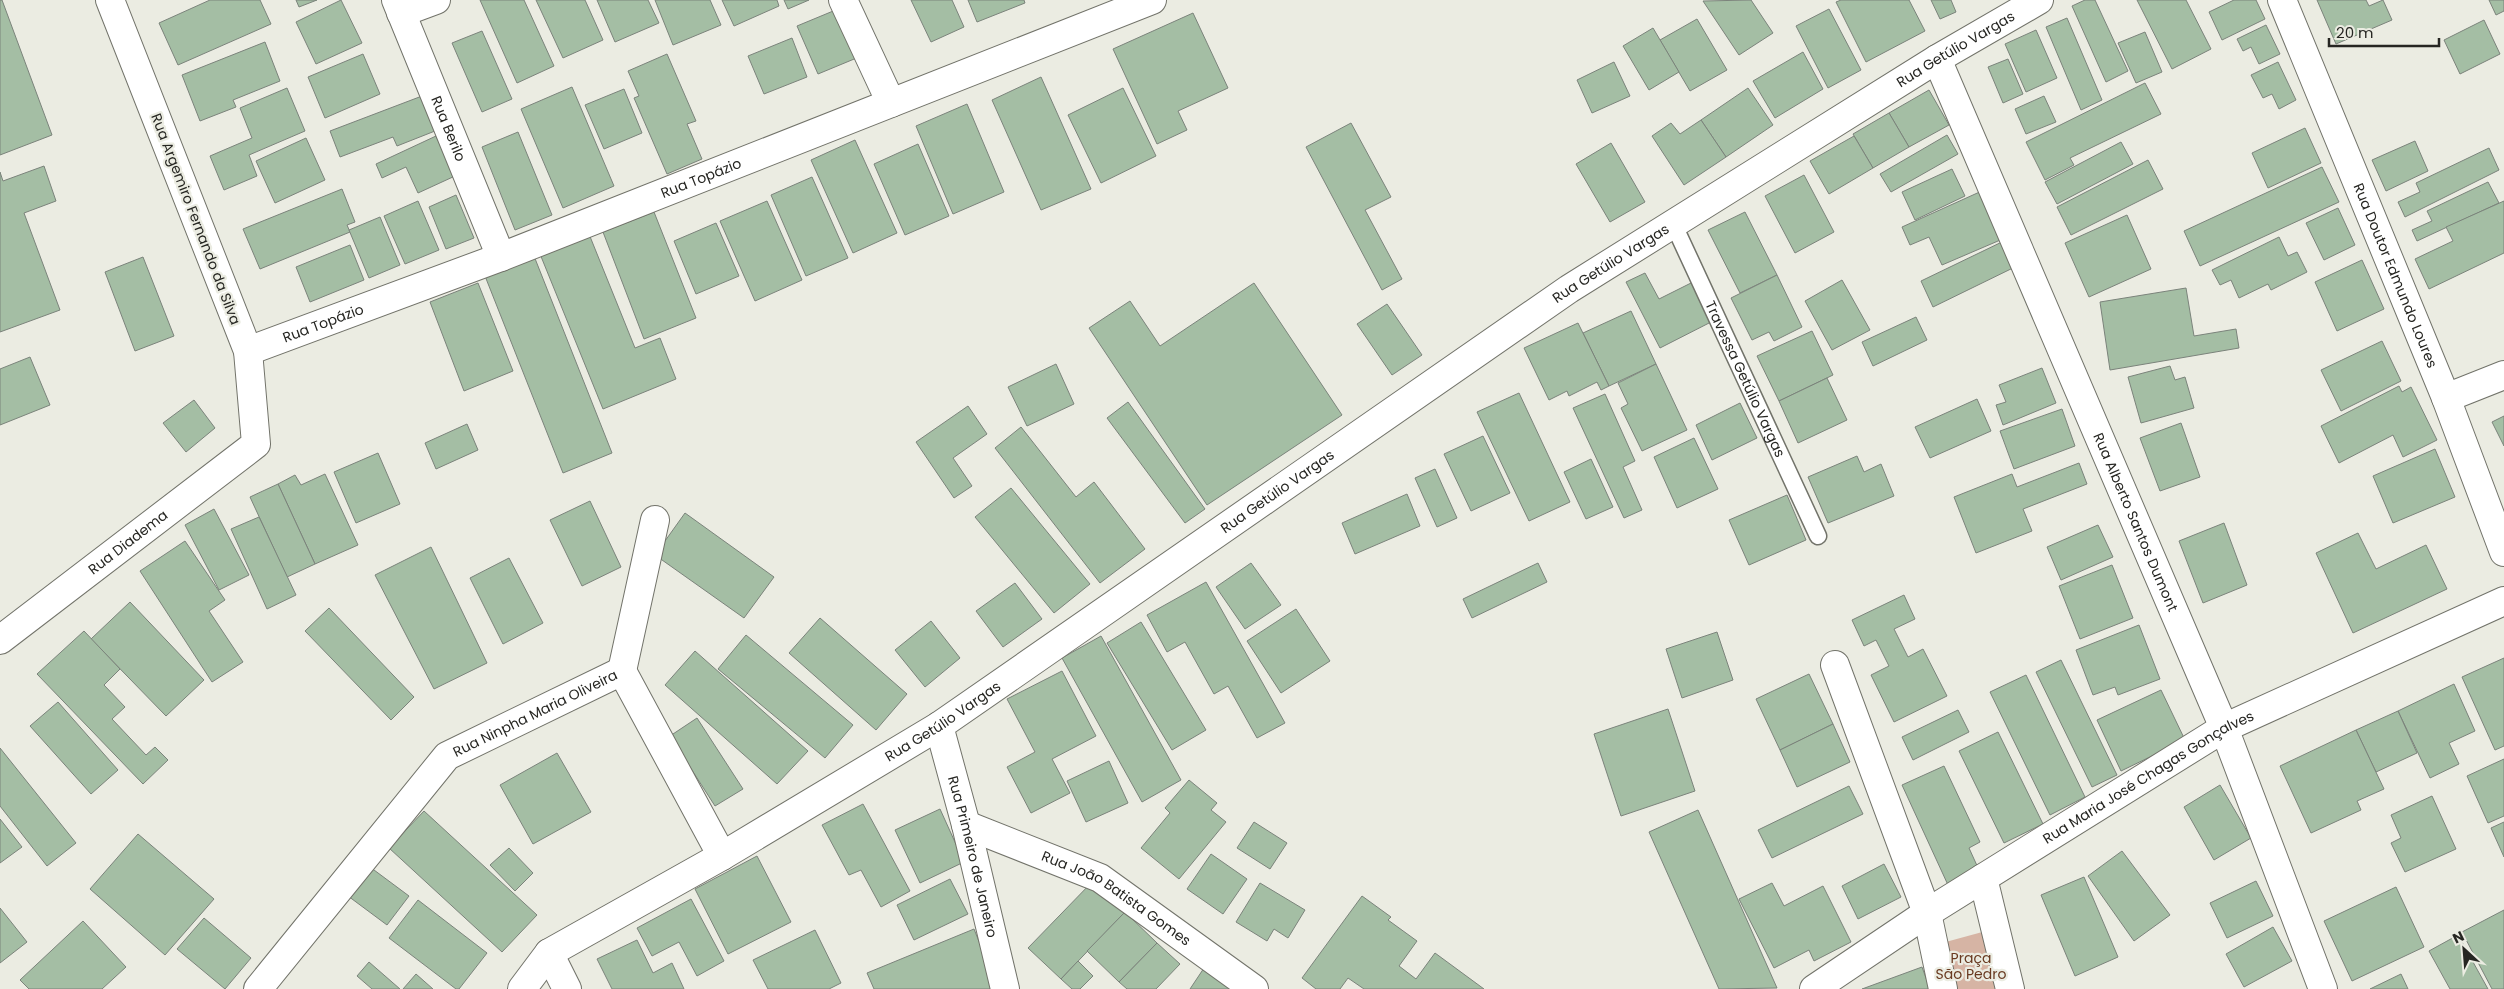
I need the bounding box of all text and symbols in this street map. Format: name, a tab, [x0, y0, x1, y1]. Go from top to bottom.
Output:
street label: Rua Getúlio Vargas	[1893, 6, 2018, 92]
scale bar	[2329, 15, 2439, 47]
text: 20 m	[2336, 22, 2374, 43]
street label: Rua Berilo	[426, 93, 471, 164]
street label: Rua Argemiro Fernando da Silva	[146, 110, 246, 328]
street label: Rua Topázio	[658, 153, 744, 203]
street label: Rua Doutor Edmundo Loures	[2349, 180, 2443, 371]
street label: Rua Getúlio Vargas	[1548, 219, 1673, 308]
street label: Travessa Getúlio Vargas	[1700, 298, 1790, 461]
street label: Rua Topázio	[280, 299, 366, 347]
street label: Rua Alberto Santos Dumont	[2088, 430, 2183, 615]
street label: Rua Getúlio Vargas	[1216, 445, 1338, 538]
street label: Rua Diadema	[84, 505, 172, 579]
street label: Rua Ninpha Maria Oliveira	[450, 665, 621, 762]
street label: Rua Getúlio Vargas	[881, 676, 1005, 766]
street label: Rua Maria José Chagas Gonçalves	[2039, 706, 2257, 849]
street label: Rua Primeiro de Janeiro	[943, 773, 1002, 940]
street label: Rua João Batista Gomes	[1039, 846, 1195, 950]
north arrow	[2439, 924, 2489, 974]
text: N	[2449, 926, 2467, 949]
park label: Praça São Pedro	[1936, 948, 2006, 984]

